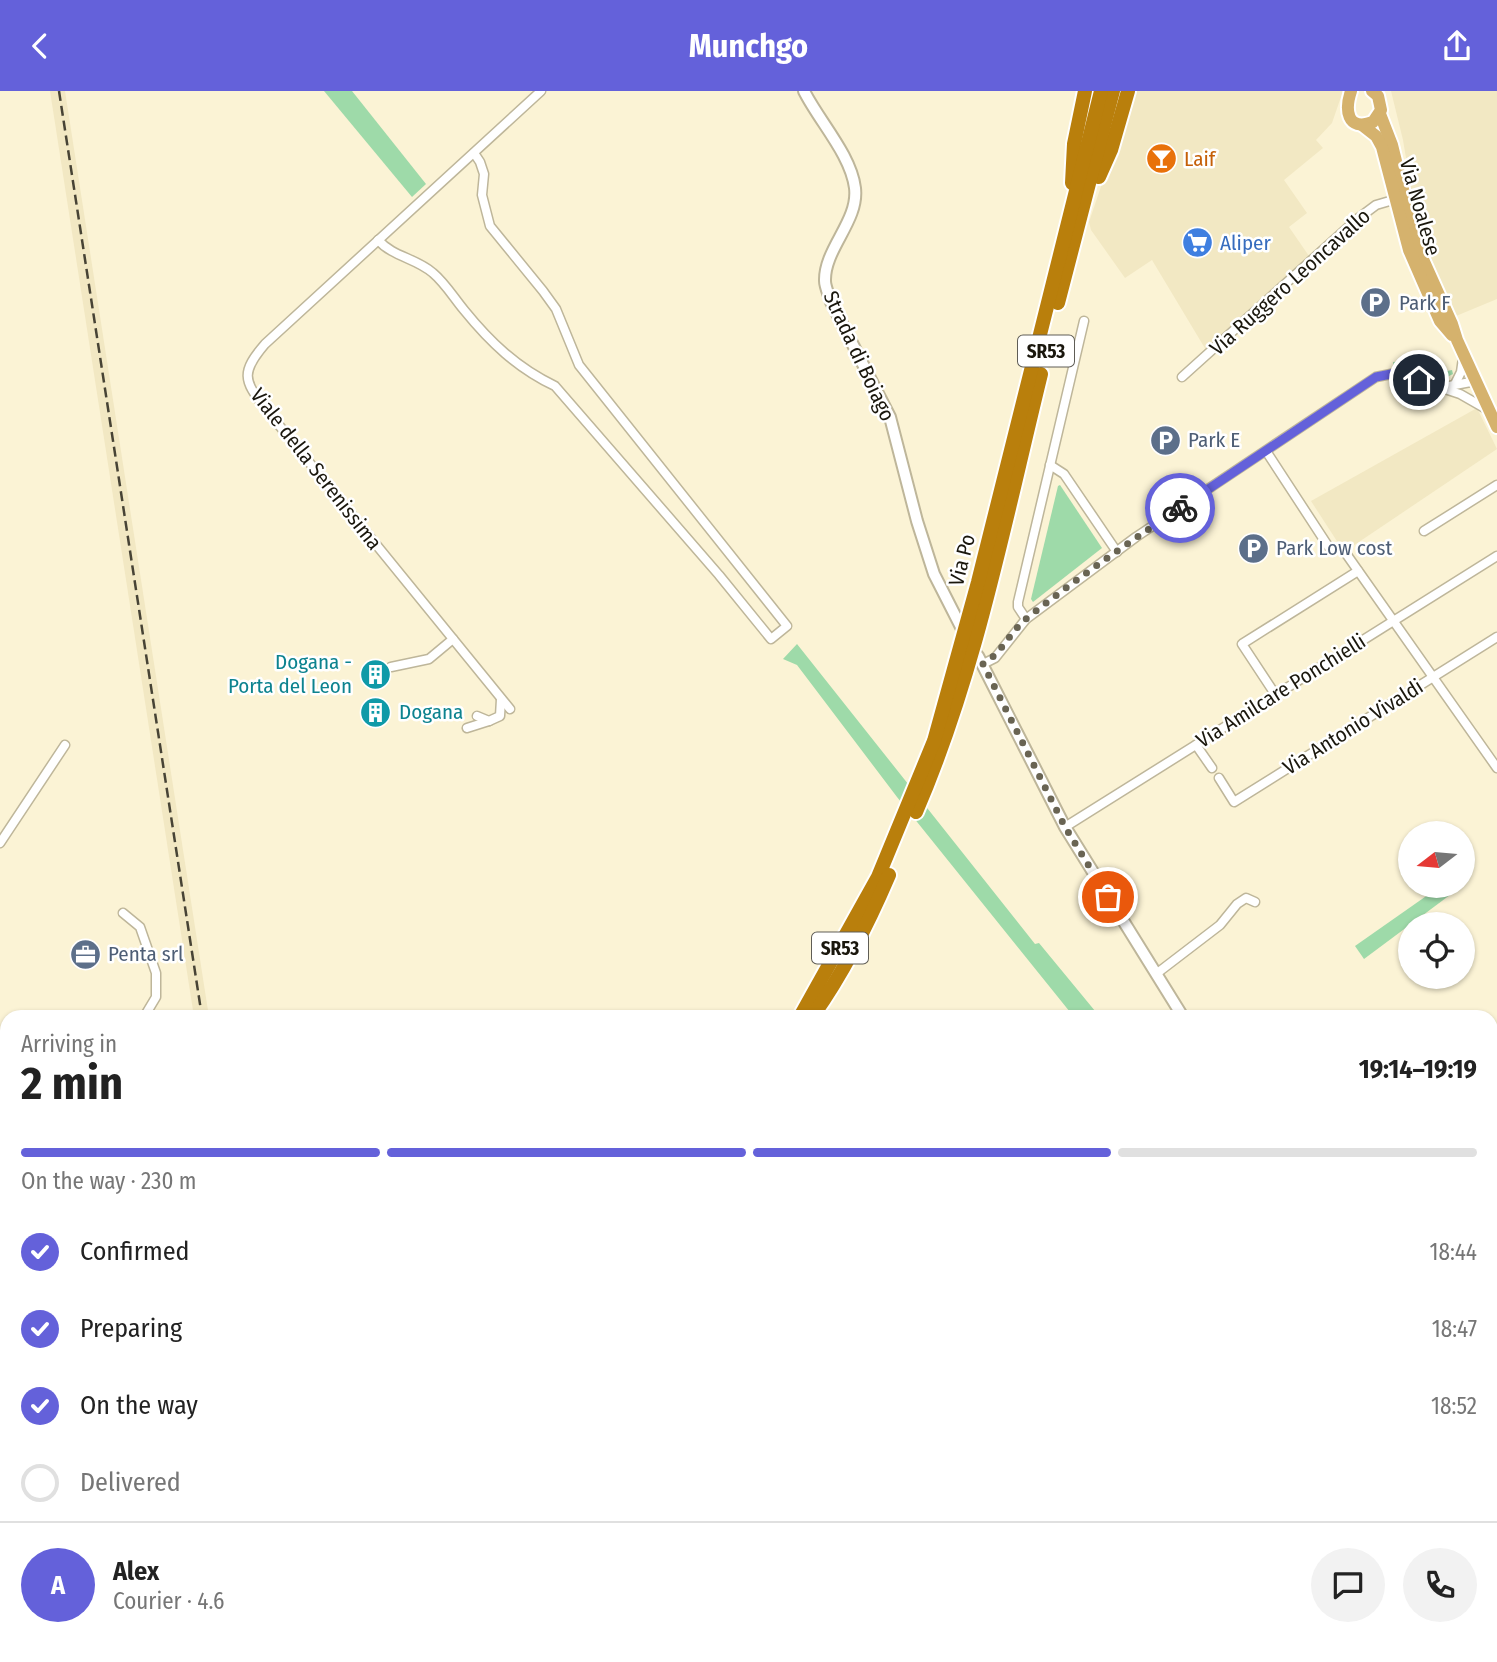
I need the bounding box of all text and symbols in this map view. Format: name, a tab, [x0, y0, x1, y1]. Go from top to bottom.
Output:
icon: back	[21, 27, 59, 65]
text: Munchgo	[689, 27, 808, 65]
icon: share	[1438, 27, 1476, 65]
bar icon: Laif	[1144, 142, 1178, 176]
place label: Laif	[1184, 146, 1217, 172]
street label: Via Noalese	[1394, 155, 1446, 259]
street label: Via Ruggero Leoncavallo	[1204, 203, 1376, 361]
supermarket icon: Aliper	[1180, 226, 1214, 260]
place label: Aliper	[1220, 230, 1271, 256]
parking icon: Park F	[1359, 286, 1393, 320]
street label: Strada di Boiago	[817, 287, 901, 425]
place label: Park F	[1399, 290, 1450, 316]
road number: SR53	[1018, 335, 1074, 367]
pin	[1389, 350, 1449, 410]
icon: home	[1400, 361, 1438, 399]
street label: Viale della Serenissima	[245, 383, 387, 555]
parking icon: Park E	[1148, 423, 1182, 457]
place label: Park E	[1188, 427, 1240, 453]
courier	[1145, 473, 1215, 543]
icon: bike	[1161, 489, 1199, 527]
street label: Via Po	[943, 531, 981, 589]
parking icon: Park Low cost	[1236, 531, 1270, 565]
place label: Park Low cost	[1276, 535, 1392, 561]
street label: Via Amilcare Ponchielli	[1191, 628, 1371, 754]
place label: Dogana - Porta del Leon	[228, 649, 352, 699]
building icon: Dogana - Porta del Leon	[358, 657, 392, 691]
street label: Via Antonio Vivaldi	[1278, 673, 1428, 781]
building icon: Dogana	[359, 695, 393, 729]
place label: Dogana	[399, 699, 463, 725]
north arrow	[1398, 821, 1475, 898]
map controls	[1398, 821, 1475, 989]
pin	[1078, 867, 1138, 927]
icon: bag	[1089, 878, 1127, 916]
button: locate	[1398, 912, 1475, 989]
road number: SR53	[812, 933, 868, 963]
office icon: Penta srl	[68, 937, 102, 971]
place label: Penta srl	[108, 941, 184, 967]
text: Arriving in	[21, 1030, 117, 1058]
text: 19:14–19:19	[1359, 1054, 1477, 1085]
text: 2 min	[21, 1056, 123, 1111]
text: On the way · 230 m	[21, 1167, 197, 1195]
icon: check	[21, 1233, 59, 1271]
text: Confirmed	[80, 1236, 190, 1267]
text: 18:44	[1430, 1238, 1477, 1266]
icon: check	[21, 1310, 59, 1348]
text: Preparing	[80, 1313, 182, 1344]
text: 18:47	[1432, 1315, 1477, 1343]
icon: check	[21, 1387, 59, 1425]
text: On the way	[80, 1390, 198, 1421]
text: 18:52	[1431, 1392, 1477, 1420]
text: Delivered	[80, 1467, 181, 1498]
button: chat	[1311, 1548, 1385, 1622]
button: phone	[1403, 1548, 1477, 1622]
text: Alex	[113, 1556, 159, 1587]
text: A	[51, 1570, 65, 1601]
text: Courier · 4.6	[113, 1587, 224, 1615]

